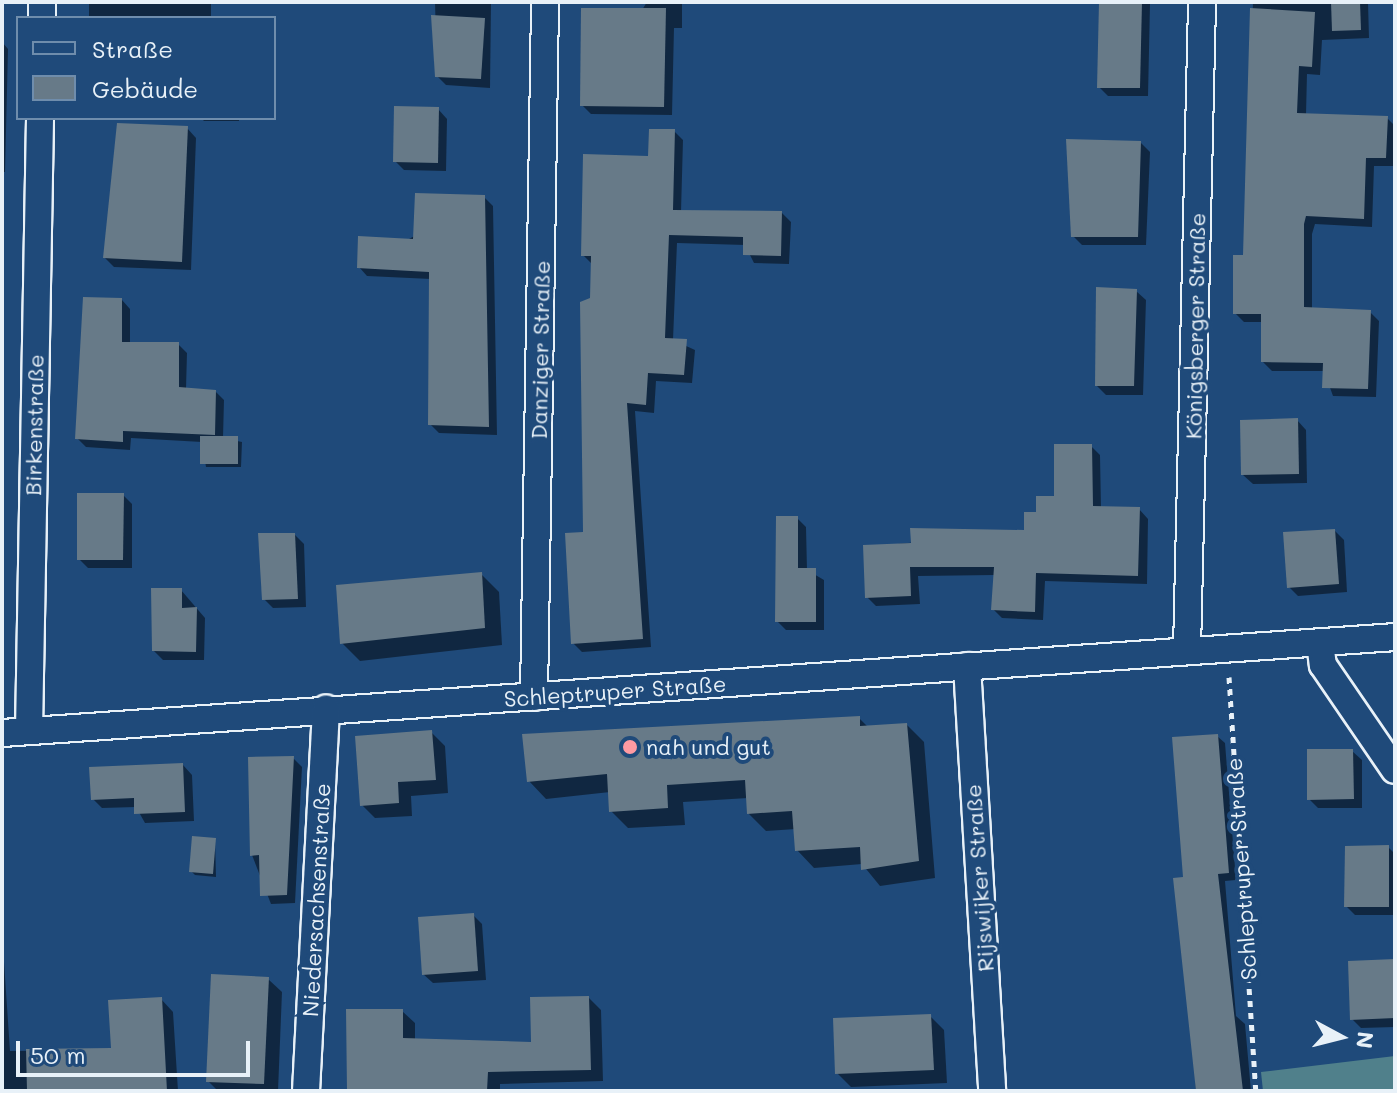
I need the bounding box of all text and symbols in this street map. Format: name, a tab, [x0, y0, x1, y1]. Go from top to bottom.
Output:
legend	[16, 16, 276, 120]
text: Straße	[92, 33, 173, 64]
text: Gebäude	[92, 73, 198, 104]
street label: Königsberger Straße	[1180, 213, 1210, 439]
street label: Danziger Straße	[525, 260, 555, 440]
street label: Birkenstraße	[20, 354, 48, 496]
street label: Schleptruper Straße	[503, 670, 727, 712]
place label: nah und gut	[646, 734, 771, 760]
marker: nah und gut	[621, 738, 639, 756]
street label: Schleptruper Straße	[1220, 757, 1262, 981]
street label: Niedersachsenstraße	[297, 782, 335, 1018]
street label: Rijswijker Straße	[959, 783, 999, 973]
north arrow	[1301, 997, 1381, 1077]
scale bar	[20, 1025, 254, 1075]
text: N	[1350, 1030, 1381, 1050]
text: 50 m	[30, 1039, 86, 1070]

